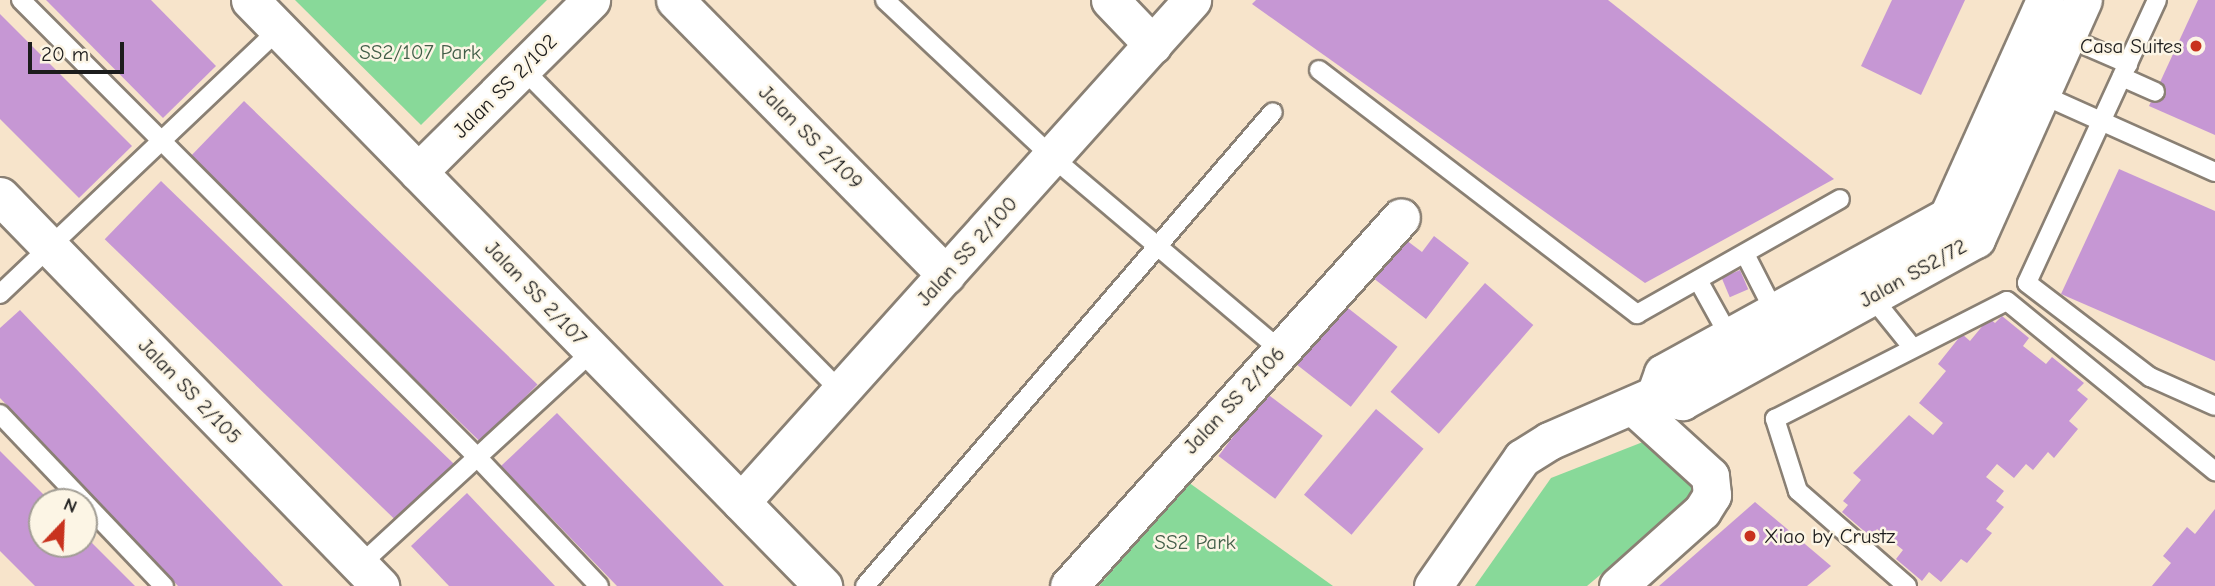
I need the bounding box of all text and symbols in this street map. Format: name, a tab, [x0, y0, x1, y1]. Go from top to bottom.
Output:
scale bar	[32, 28, 128, 72]
street label: Jalan SS 2/102	[448, 29, 562, 143]
place label: Casa Suites	[2080, 33, 2182, 59]
marker: Casa Suites	[2188, 38, 2204, 54]
park label: SS2/107 Park	[359, 39, 481, 65]
text: 20 m	[41, 42, 89, 66]
street label: Jalan SS 2/109	[754, 80, 868, 194]
street label: Jalan SS 2/100	[911, 191, 1023, 311]
street label: Jalan SS2/72	[1855, 233, 1971, 313]
street label: Jalan SS 2/107	[480, 235, 592, 351]
street label: Jalan SS 2/105	[133, 333, 247, 449]
street label: Jalan SS 2/106	[1178, 341, 1290, 459]
north arrow	[28, 488, 98, 558]
text: N	[60, 493, 80, 518]
place label: Xiao by Crustz	[1764, 523, 1895, 549]
marker: Xiao by Crustz	[1742, 528, 1758, 544]
park label: SS2 Park	[1154, 529, 1236, 555]

